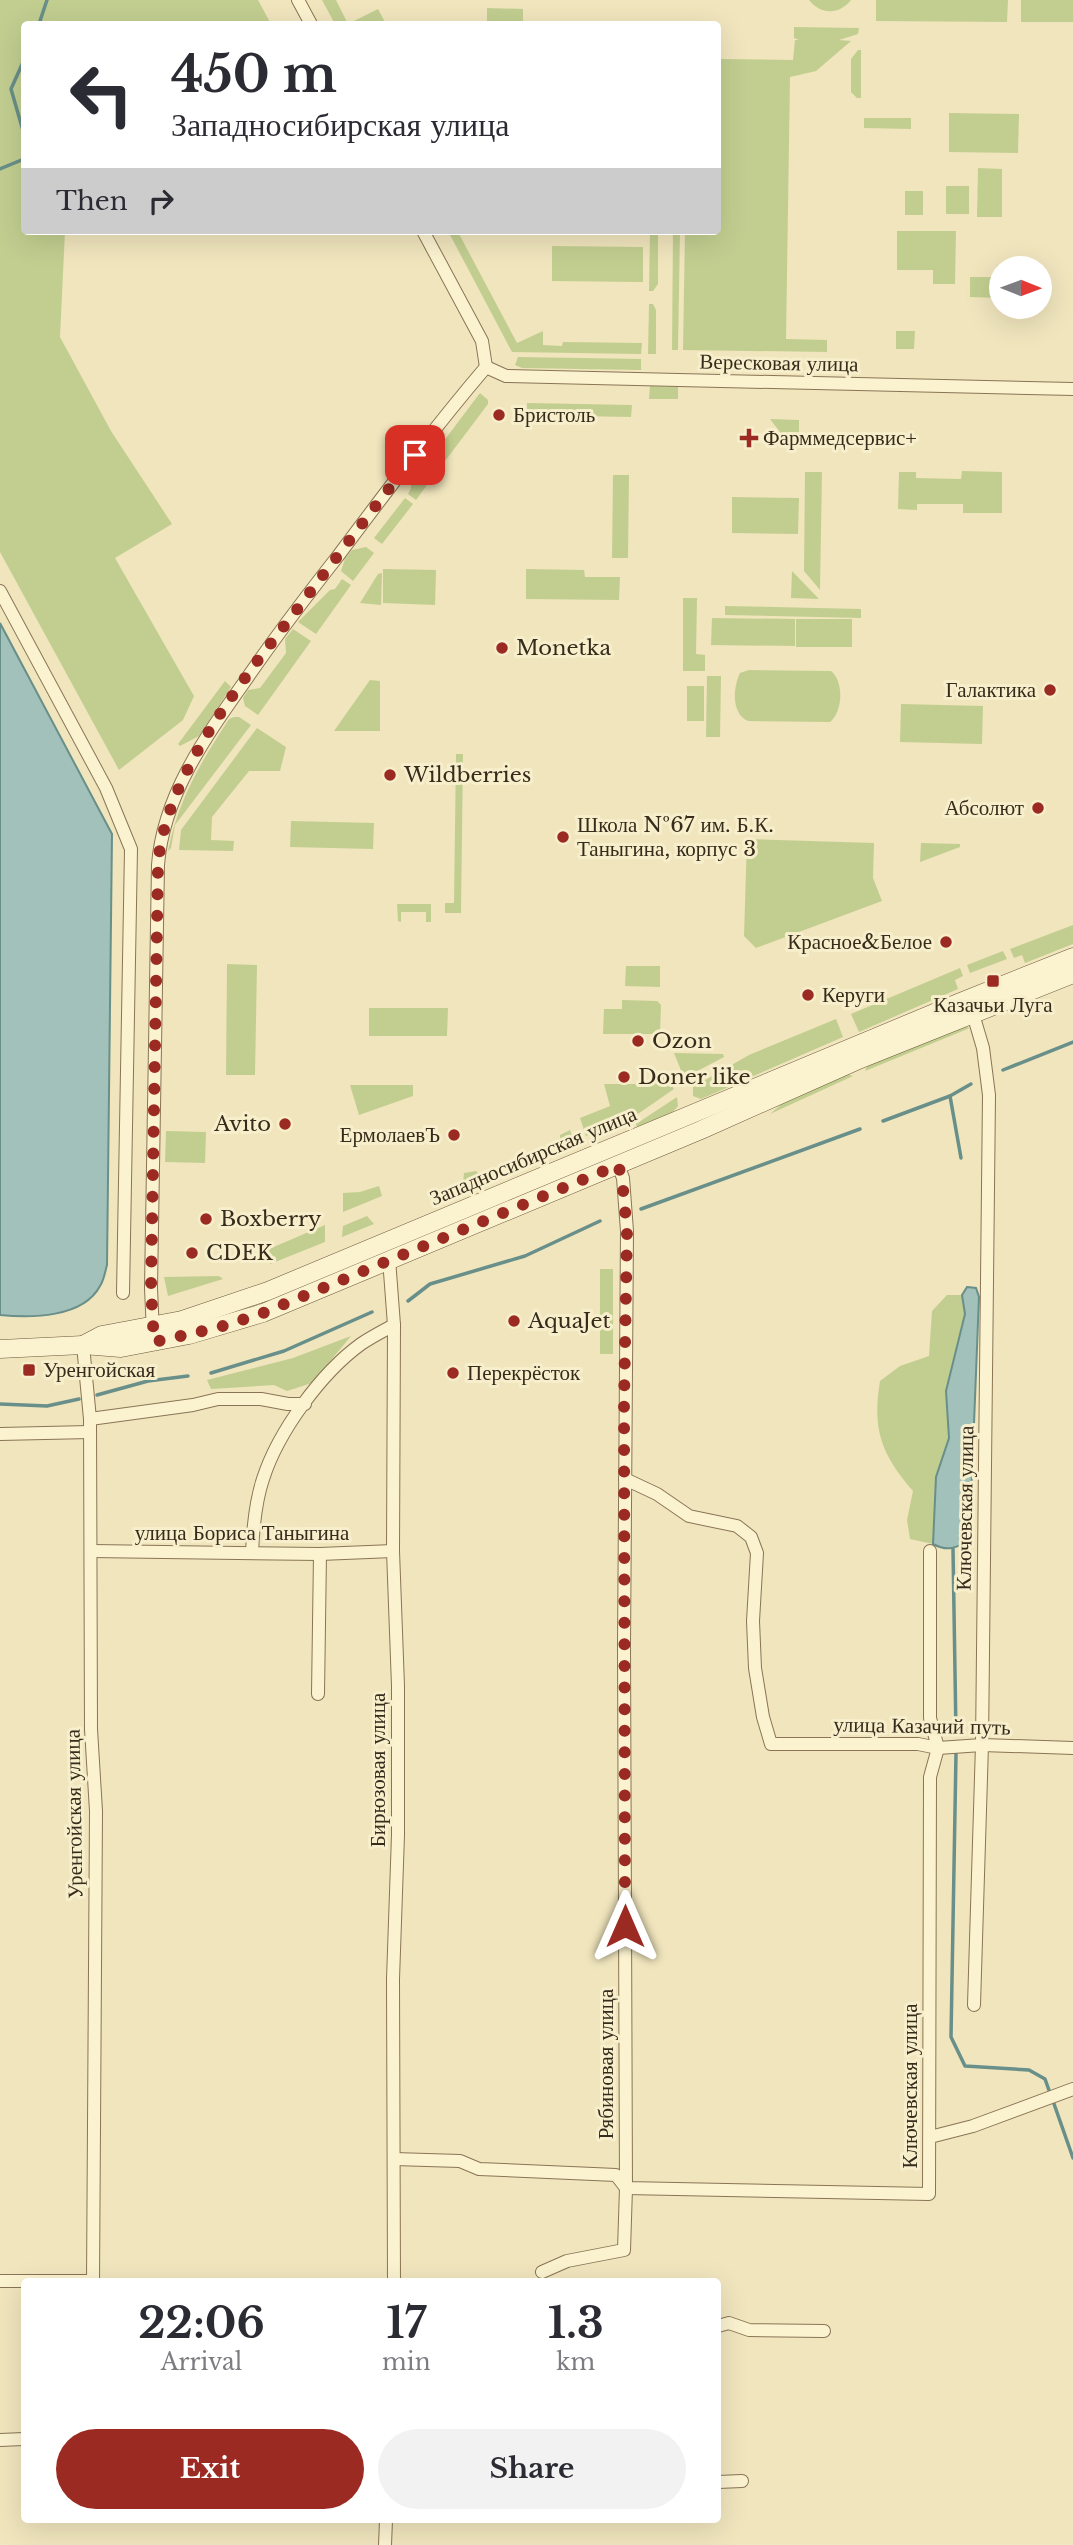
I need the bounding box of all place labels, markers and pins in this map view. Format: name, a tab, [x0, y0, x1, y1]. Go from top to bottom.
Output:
place label: Бристоль	[513, 402, 595, 428]
marker: Бристоль	[491, 407, 507, 423]
pin	[385, 425, 445, 485]
place label: Фарммедсервис+	[763, 425, 917, 451]
marker: Фарммедсервис+	[741, 430, 757, 446]
place label: Monetka	[516, 635, 611, 661]
marker: Monetka	[494, 640, 510, 656]
place label: Галактика	[946, 677, 1037, 703]
marker: Галактика	[1042, 682, 1058, 698]
place label: Wildberries	[403, 762, 531, 788]
marker: Wildberries	[382, 767, 398, 783]
place label: Абсолют	[945, 795, 1024, 821]
marker: Абсолют	[1030, 800, 1046, 816]
place label: Школа №67 им. Б.К. Таныгина, корпус 3	[577, 812, 774, 862]
marker: Школа №67 им. Б.К. Таныгина, корпус 3	[555, 829, 571, 845]
place label: Красное&Белое	[787, 929, 932, 955]
marker: Красное&Белое	[938, 934, 954, 950]
marker: Казачьи Луга	[985, 973, 1001, 989]
place label: Керуги	[822, 982, 885, 1008]
marker: Керуги	[800, 987, 816, 1003]
place label: Казачьи Луга	[933, 992, 1053, 1018]
place label: Ozon	[652, 1028, 712, 1054]
marker: Ozon	[630, 1033, 646, 1049]
place label: Doner like	[638, 1064, 750, 1090]
marker: Doner like	[616, 1069, 632, 1085]
place label: Avito	[213, 1111, 271, 1137]
marker: Avito	[277, 1116, 293, 1132]
place label: ЕрмолаевЪ	[340, 1122, 440, 1148]
marker: ЕрмолаевЪ	[446, 1127, 462, 1143]
place label: Boxberry	[220, 1206, 322, 1232]
marker: Boxberry	[198, 1211, 214, 1227]
place label: CDEK	[206, 1240, 273, 1266]
marker: CDEK	[184, 1245, 200, 1261]
place label: AquaJet	[527, 1308, 611, 1334]
marker: AquaJet	[506, 1313, 522, 1329]
place label: Уренгойская	[43, 1357, 155, 1383]
place label: Перекрёсток	[467, 1360, 581, 1386]
marker: Уренгойская	[21, 1362, 37, 1378]
marker: Перекрёсток	[445, 1365, 461, 1381]

